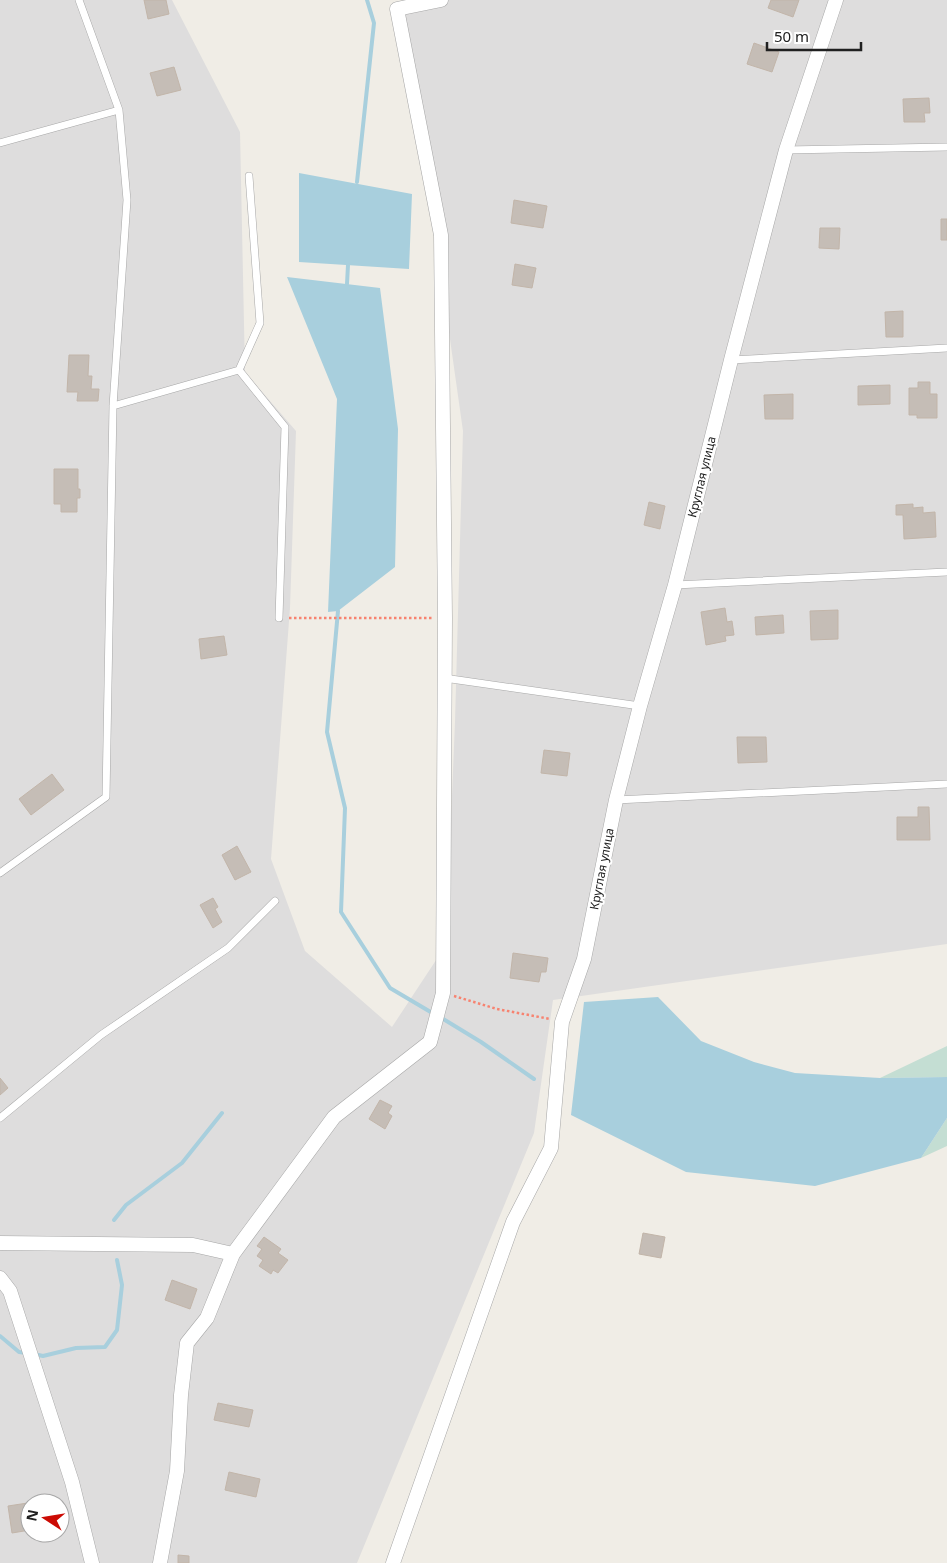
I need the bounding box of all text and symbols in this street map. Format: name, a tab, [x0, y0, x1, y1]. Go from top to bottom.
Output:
scale bar	[767, 20, 861, 52]
text: 50 m	[774, 26, 809, 46]
street label: Круглая улица	[683, 434, 720, 519]
street label: Круглая улица	[585, 826, 618, 911]
north arrow	[20, 1493, 70, 1543]
text: N	[21, 1508, 42, 1523]

